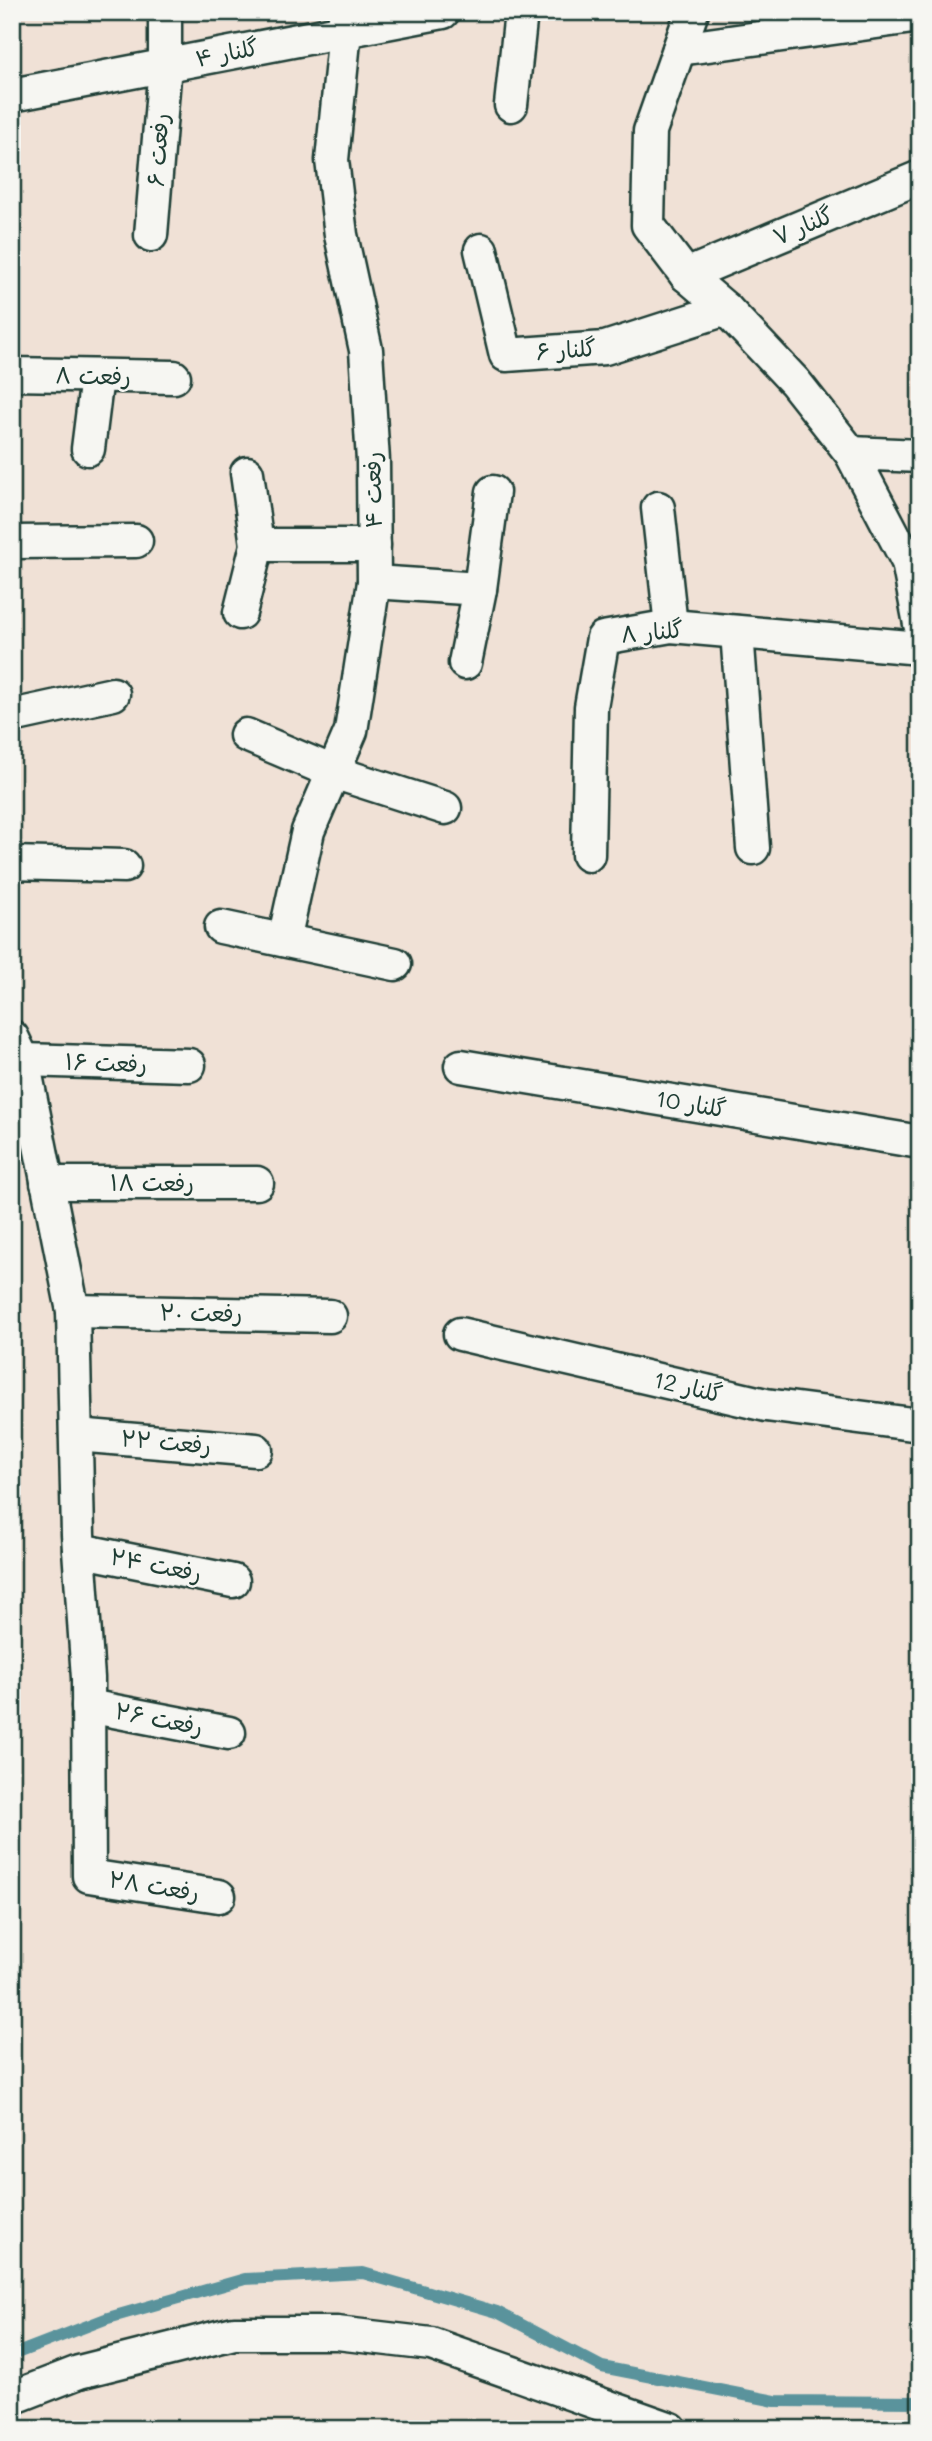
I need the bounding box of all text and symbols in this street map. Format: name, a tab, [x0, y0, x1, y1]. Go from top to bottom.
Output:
street label: گلنار ۴	[193, 31, 261, 73]
street label: رفعت ۶	[139, 112, 175, 188]
street label: گلنار ۷	[768, 199, 837, 251]
street label: گلنار ۶	[535, 332, 597, 366]
street label: رفعت ۸	[55, 359, 131, 391]
street label: رفعت ۴	[356, 451, 388, 529]
street label: گلنار ۸	[619, 613, 685, 649]
street label: رفعت ۱۶	[65, 1046, 147, 1078]
street label: گلنار 10	[654, 1083, 729, 1123]
street label: رفعت ۱۸	[110, 1167, 194, 1197]
street label: رفعت ۲۰	[159, 1296, 243, 1328]
street label: گلنار 12	[651, 1364, 726, 1408]
street label: رفعت ۲۲	[120, 1422, 213, 1460]
street label: رفعت ۲۴	[108, 1540, 204, 1588]
street label: رفعت ۲۶	[113, 1695, 206, 1741]
street label: رفعت ۲۸	[107, 1863, 202, 1907]

